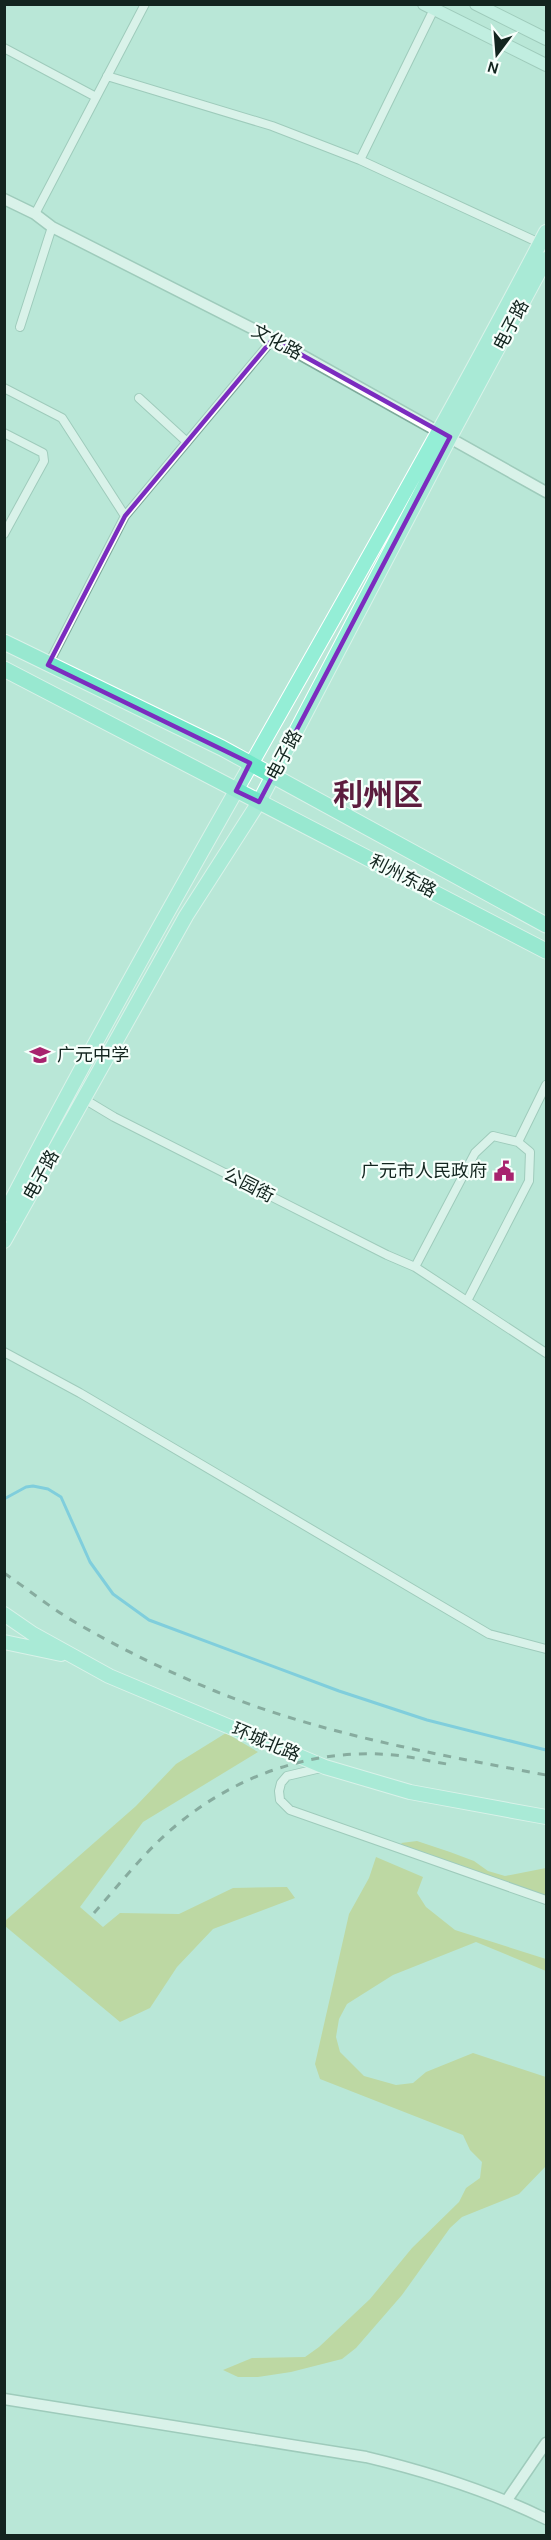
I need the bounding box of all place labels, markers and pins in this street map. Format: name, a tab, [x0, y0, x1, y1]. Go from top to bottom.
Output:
school or university icon: 广元中学	[28, 1043, 52, 1067]
place label: 广元中学	[57, 1044, 129, 1066]
public building icon: 广元市人民政府	[492, 1159, 516, 1183]
place label: 广元市人民政府	[361, 1160, 487, 1182]

